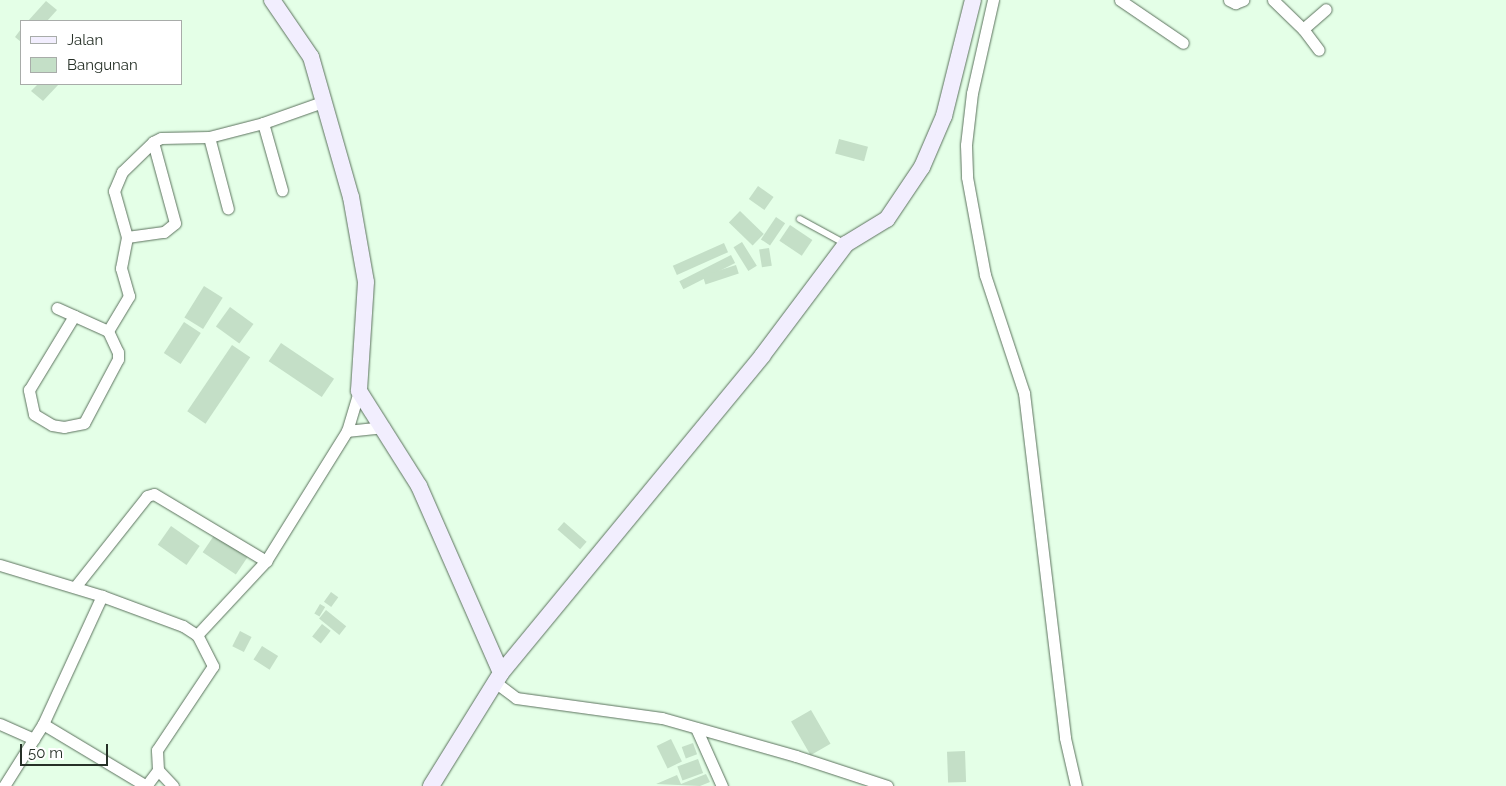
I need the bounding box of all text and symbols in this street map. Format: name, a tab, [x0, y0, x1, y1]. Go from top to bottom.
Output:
legend	[20, 20, 182, 85]
text: Jalan	[67, 31, 103, 49]
text: Bangunan	[67, 56, 138, 74]
scale bar	[22, 734, 110, 766]
text: 50 m	[28, 744, 63, 762]

